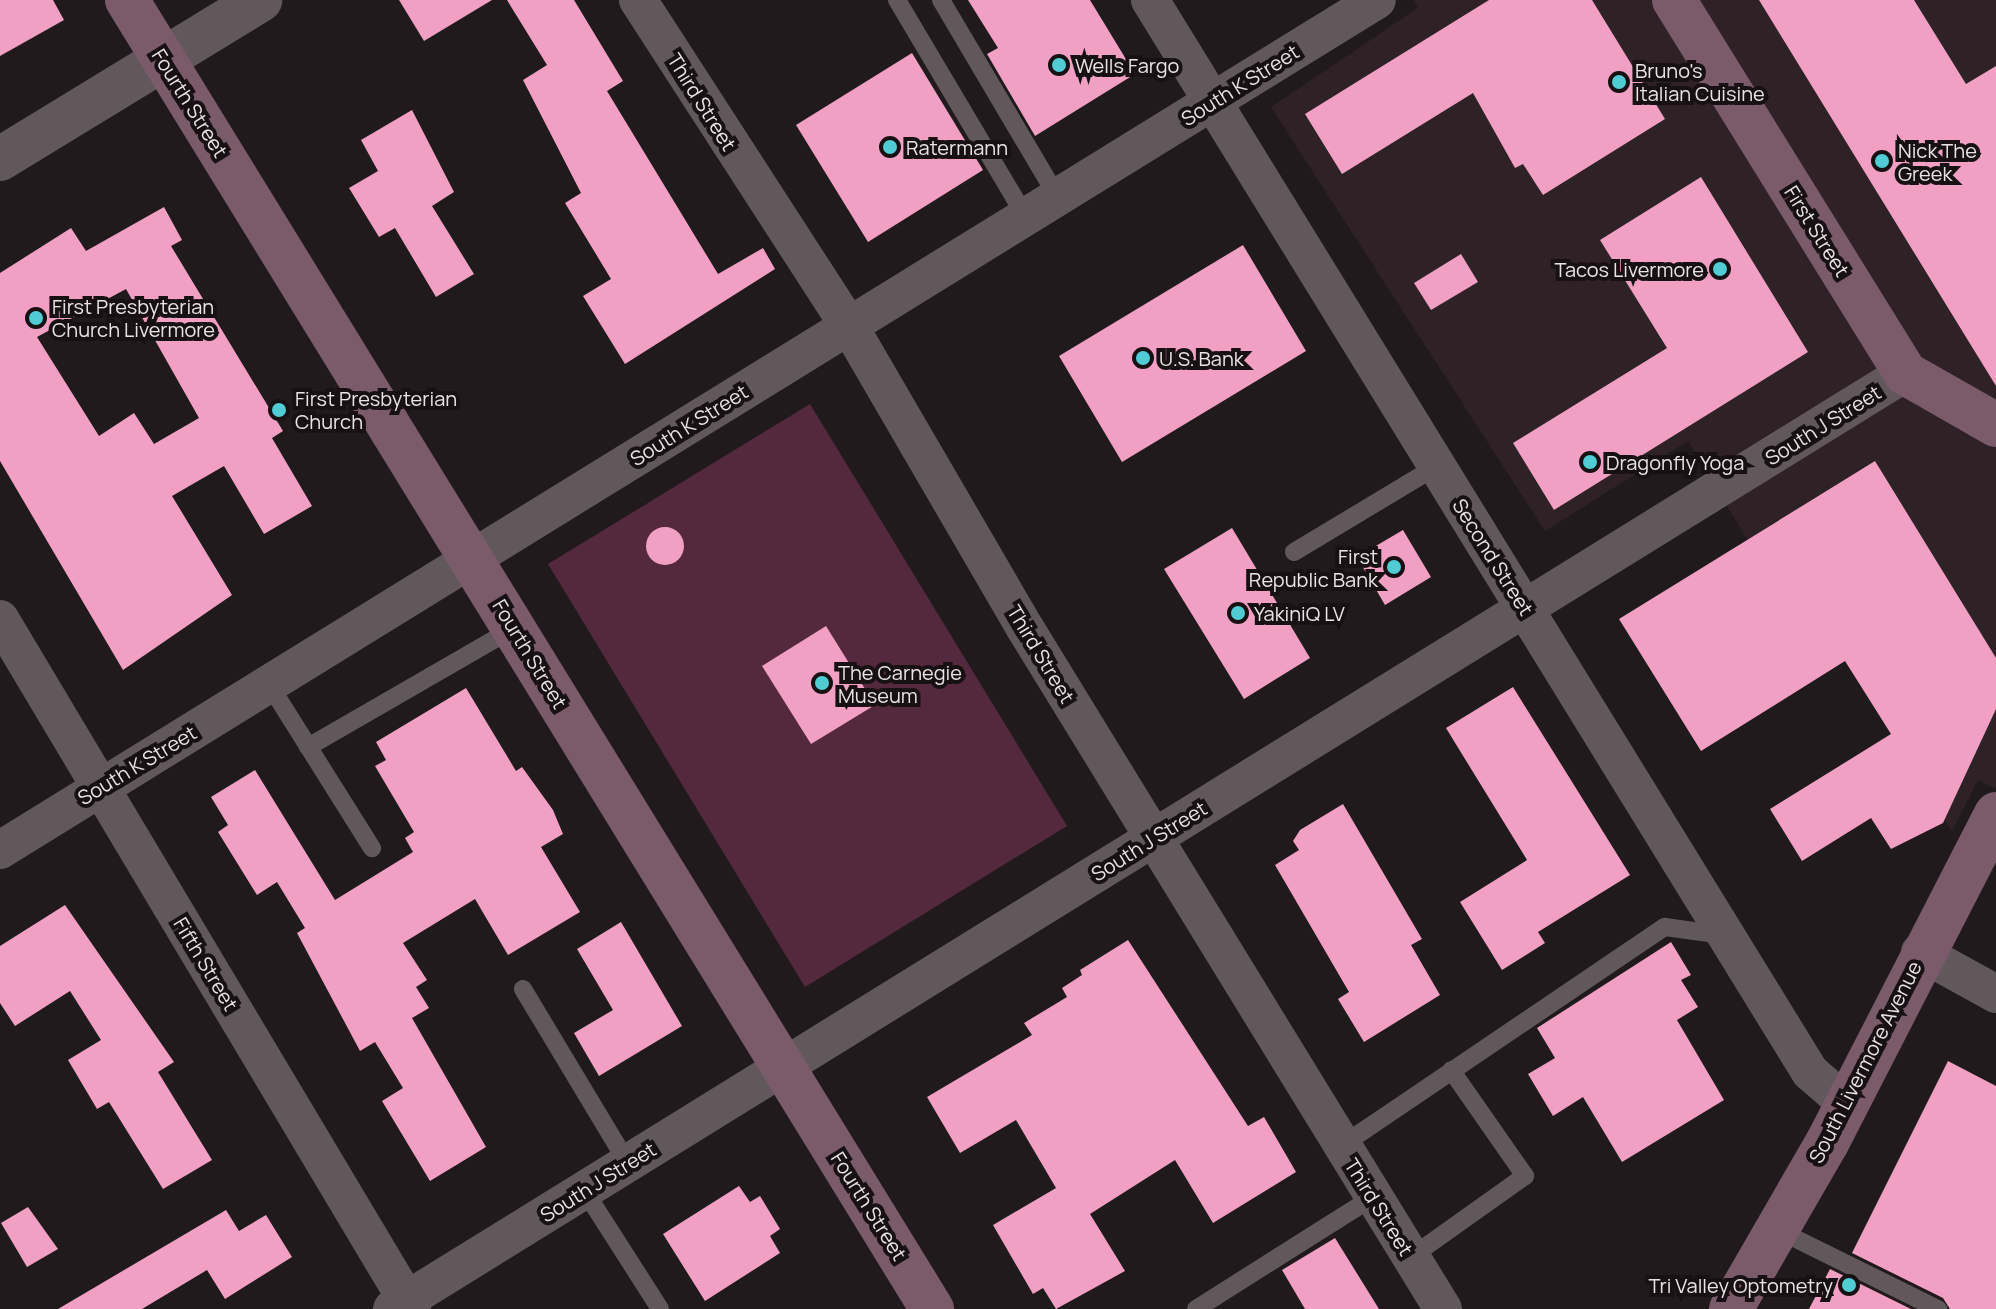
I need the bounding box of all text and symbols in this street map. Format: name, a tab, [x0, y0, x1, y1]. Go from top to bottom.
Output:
street label: South K Street	[1177, 39, 1303, 131]
street label: Fourth Street	[147, 44, 233, 162]
street label: Third Street	[663, 49, 741, 155]
place label: Wells Fargo	[1075, 53, 1179, 77]
marker: Wells Fargo	[1050, 56, 1068, 74]
place label: Bruno's Italian Cuisine	[1635, 58, 1765, 105]
marker: Bruno's Italian Cuisine	[1610, 73, 1628, 91]
place label: Ratermann	[906, 135, 1008, 159]
marker: Ratermann	[881, 138, 899, 156]
place label: Nick The Greek	[1898, 138, 1977, 185]
marker: Nick The Greek	[1873, 152, 1891, 170]
street label: First Street	[1780, 181, 1854, 281]
place label: Tacos Livermore	[1554, 257, 1704, 281]
marker: Tacos Livermore	[1711, 260, 1729, 278]
place label: First Presbyterian Church Livermore	[52, 294, 215, 341]
marker: First Presbyterian Church Livermore	[27, 309, 45, 327]
place label: U.S. Bank	[1159, 346, 1244, 370]
marker: U.S. Bank	[1134, 349, 1152, 367]
street label: South K Street	[626, 379, 752, 471]
street label: South J Street	[1761, 380, 1885, 470]
place label: First Presbyterian Church	[295, 386, 457, 433]
marker: First Presbyterian Church	[270, 401, 288, 419]
place label: Dragonfly Yoga	[1606, 450, 1744, 474]
marker: Dragonfly Yoga	[1581, 453, 1599, 471]
street label: Second Street	[1448, 494, 1538, 620]
place label: First Republic Bank	[1249, 544, 1378, 591]
marker: First Republic Bank	[1385, 558, 1403, 576]
street label: Fourth Street	[488, 595, 572, 713]
street label: Third Street	[1002, 601, 1080, 707]
place label: YakiniQ LV	[1254, 601, 1345, 625]
marker: YakiniQ LV	[1229, 604, 1247, 622]
place label: The Carnegie Museum	[838, 660, 962, 707]
marker: The Carnegie Museum	[813, 674, 831, 692]
street label: South K Street	[73, 720, 201, 810]
street label: South J Street	[1087, 796, 1211, 886]
street label: Fifth Street	[169, 913, 243, 1015]
street label: South Livermore Avenue	[1804, 957, 1926, 1167]
street label: South J Street	[536, 1137, 660, 1227]
street label: Fourth Street	[826, 1147, 912, 1265]
street label: Third Street	[1340, 1154, 1418, 1260]
place label: Tri Valley Optometry	[1649, 1273, 1833, 1297]
marker: Tri Valley Optometry	[1840, 1276, 1858, 1294]

